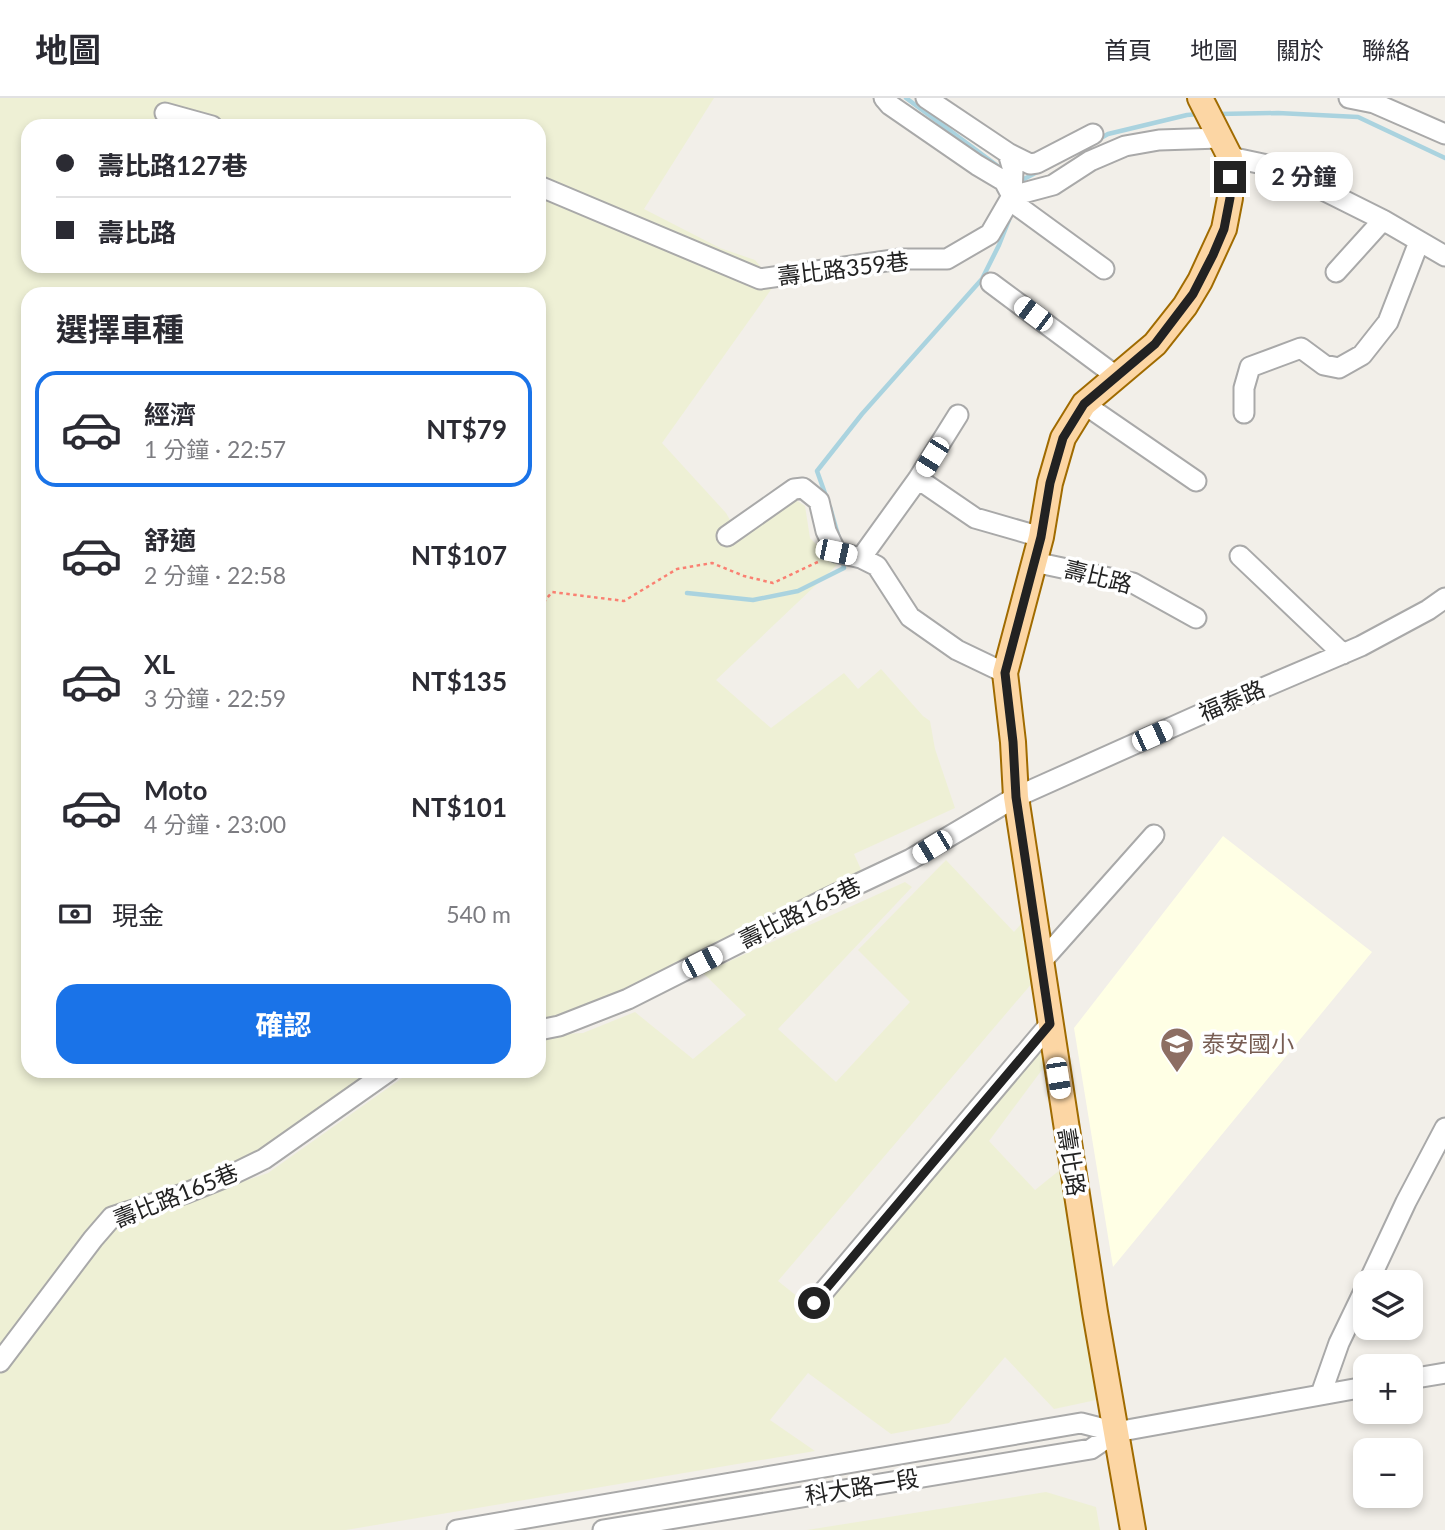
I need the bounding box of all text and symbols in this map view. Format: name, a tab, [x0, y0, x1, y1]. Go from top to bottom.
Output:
text: 地圖	[35, 29, 101, 69]
text: 首頁	[1104, 35, 1152, 64]
text: 地圖	[1190, 35, 1238, 64]
text: 關於	[1276, 35, 1324, 64]
text: 聯絡	[1362, 35, 1410, 64]
text: 壽比路127巷	[98, 149, 247, 181]
callout: 2 分鐘	[1254, 153, 1352, 202]
route end	[1214, 161, 1246, 193]
text: 2 分鐘	[1272, 162, 1336, 190]
text: 壽比路	[98, 216, 176, 248]
street label: 壽比路359巷	[776, 246, 910, 290]
car	[1010, 293, 1057, 335]
text: 選擇車種	[56, 309, 184, 348]
icon: car	[60, 398, 123, 461]
text: 經濟	[144, 398, 196, 430]
text: NT$79	[426, 413, 507, 445]
car	[912, 434, 953, 480]
text: 1 分鐘 · 22:57	[144, 435, 286, 463]
icon: car	[60, 524, 123, 587]
text: 舒適	[144, 524, 196, 556]
car	[814, 537, 859, 567]
text: NT$107	[411, 539, 507, 571]
street label: 壽比路	[1061, 554, 1135, 598]
text: 2 分鐘 · 22:58	[144, 561, 286, 589]
text: XL	[144, 648, 175, 680]
icon: car	[60, 650, 123, 713]
text: NT$135	[411, 665, 507, 697]
street label: 福泰路	[1194, 674, 1269, 726]
text: 3 分鐘 · 22:59	[144, 684, 286, 712]
car	[1129, 718, 1176, 754]
text: Moto	[144, 774, 207, 806]
icon: car	[60, 776, 123, 839]
text: NT$101	[411, 791, 507, 823]
text: 4 分鐘 · 23:00	[144, 810, 286, 838]
car	[909, 827, 956, 867]
street label: 壽比路165巷	[734, 871, 865, 954]
icon: cash	[56, 895, 94, 933]
text: 現金	[112, 899, 164, 931]
text: 540 m	[446, 900, 511, 928]
car	[679, 943, 726, 981]
button: 確認	[56, 984, 511, 1064]
school or university icon: 泰安國小	[1158, 1025, 1196, 1074]
place label: 泰安國小	[1202, 1029, 1294, 1057]
car	[1045, 1056, 1072, 1100]
street label: 壽比路	[1053, 1126, 1091, 1198]
street label: 壽比路165巷	[109, 1157, 242, 1233]
map controls	[1353, 1270, 1423, 1508]
button: layers	[1353, 1270, 1423, 1340]
route start	[798, 1287, 830, 1319]
button: +	[1353, 1354, 1423, 1424]
button: −	[1353, 1438, 1423, 1508]
street label: 科大路一段	[803, 1463, 921, 1509]

